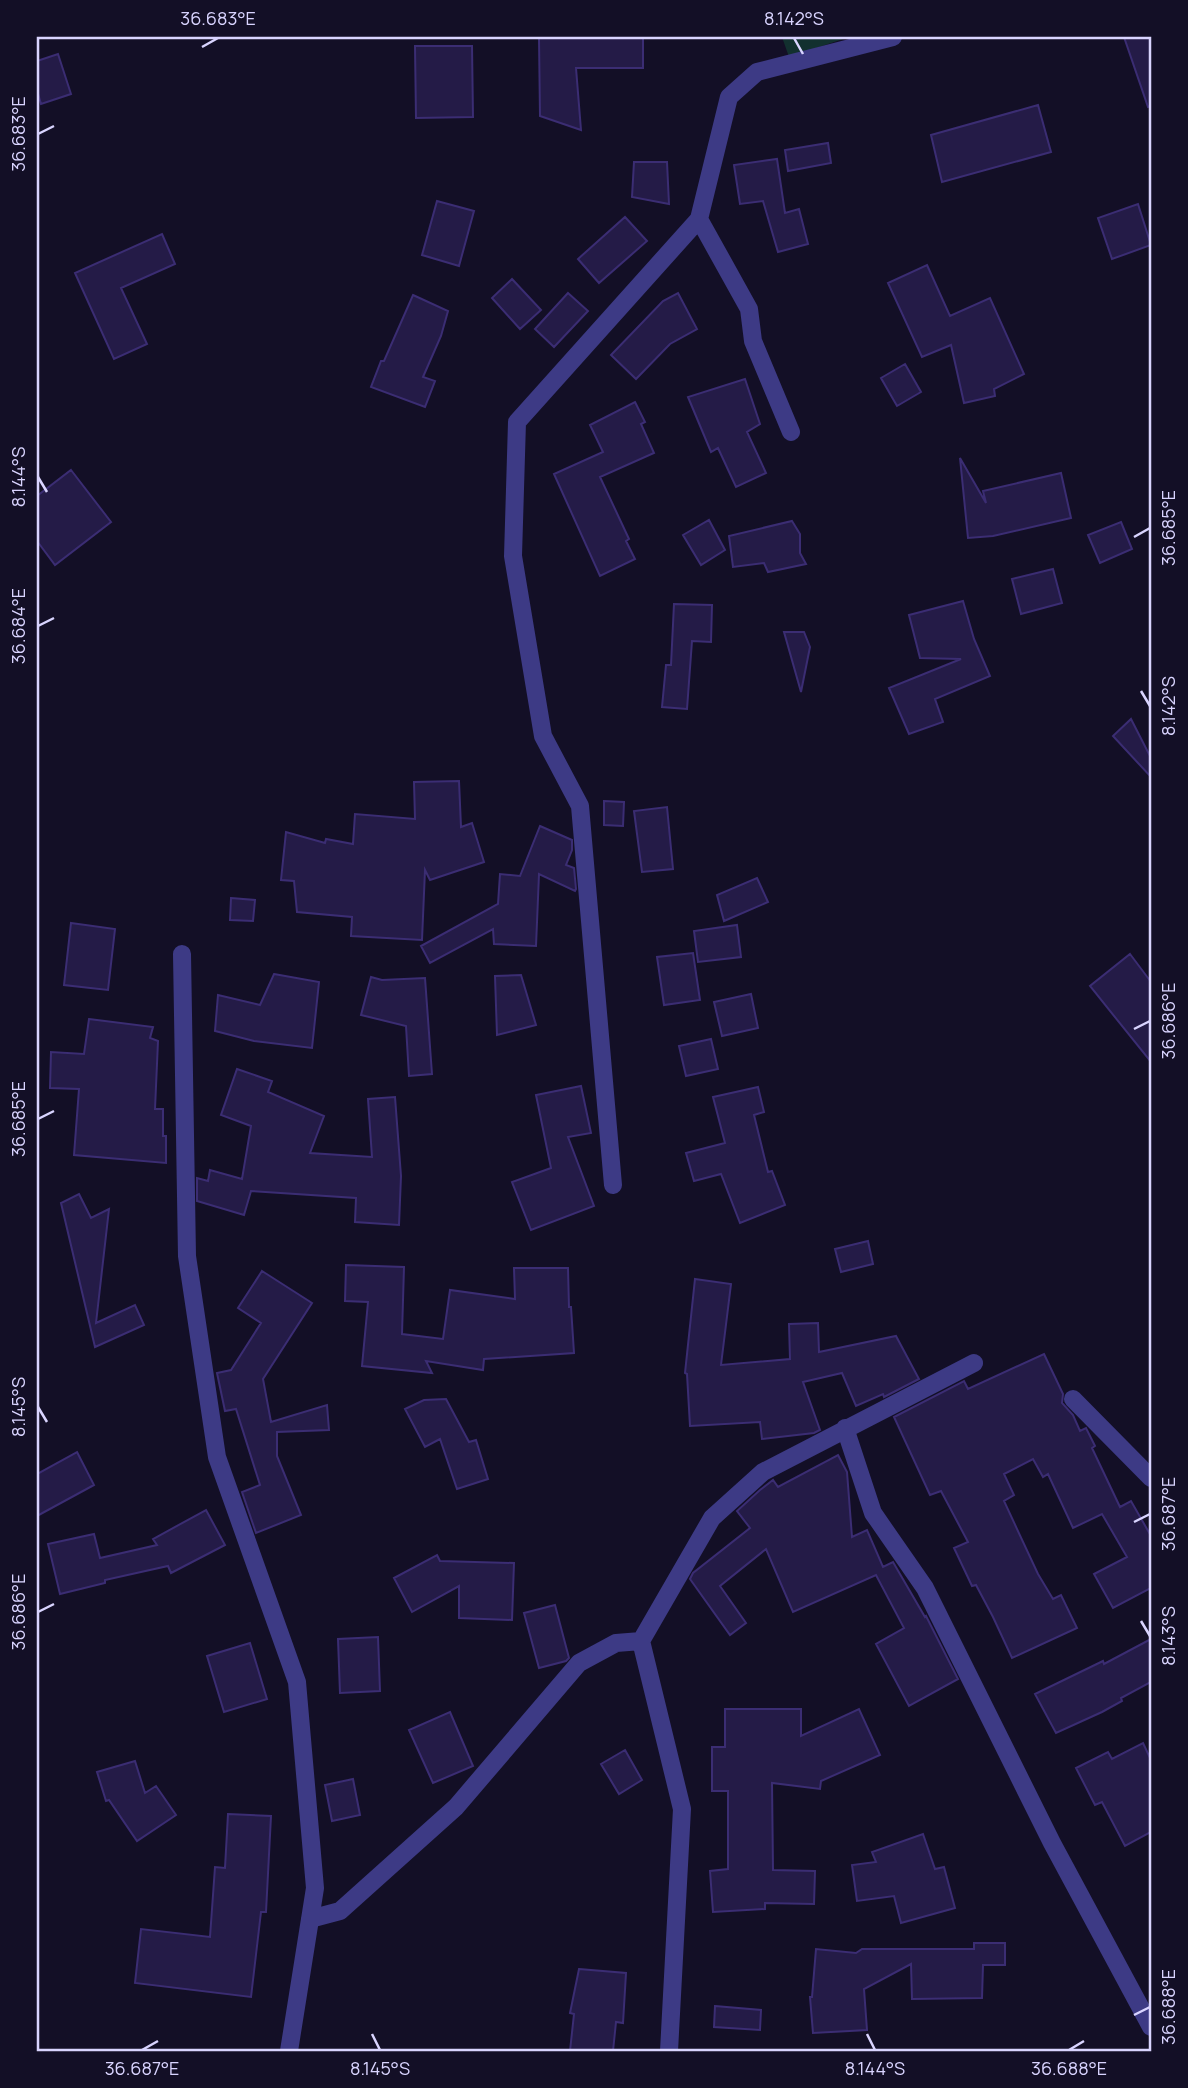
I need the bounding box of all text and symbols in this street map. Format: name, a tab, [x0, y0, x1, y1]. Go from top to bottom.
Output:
text: 36.683°E	[180, 6, 256, 30]
text: 8.142°S	[764, 6, 824, 30]
text: 36.683°E	[6, 96, 30, 172]
text: 8.144°S	[6, 447, 30, 507]
text: 36.685°E	[1156, 490, 1180, 566]
text: 36.684°E	[6, 588, 30, 664]
text: 8.142°S	[1156, 676, 1180, 736]
text: 36.686°E	[1156, 983, 1180, 1059]
text: 36.685°E	[6, 1081, 30, 1157]
text: 8.145°S	[6, 1377, 30, 1437]
text: 36.687°E	[1156, 1477, 1180, 1551]
text: 36.686°E	[6, 1574, 30, 1650]
text: 8.143°S	[1156, 1606, 1180, 1666]
text: 36.688°E	[1156, 1969, 1180, 2045]
text: 36.687°E	[105, 2056, 179, 2080]
text: 8.145°S	[350, 2056, 410, 2080]
text: 8.144°S	[845, 2056, 905, 2080]
text: 36.688°E	[1031, 2056, 1107, 2080]

